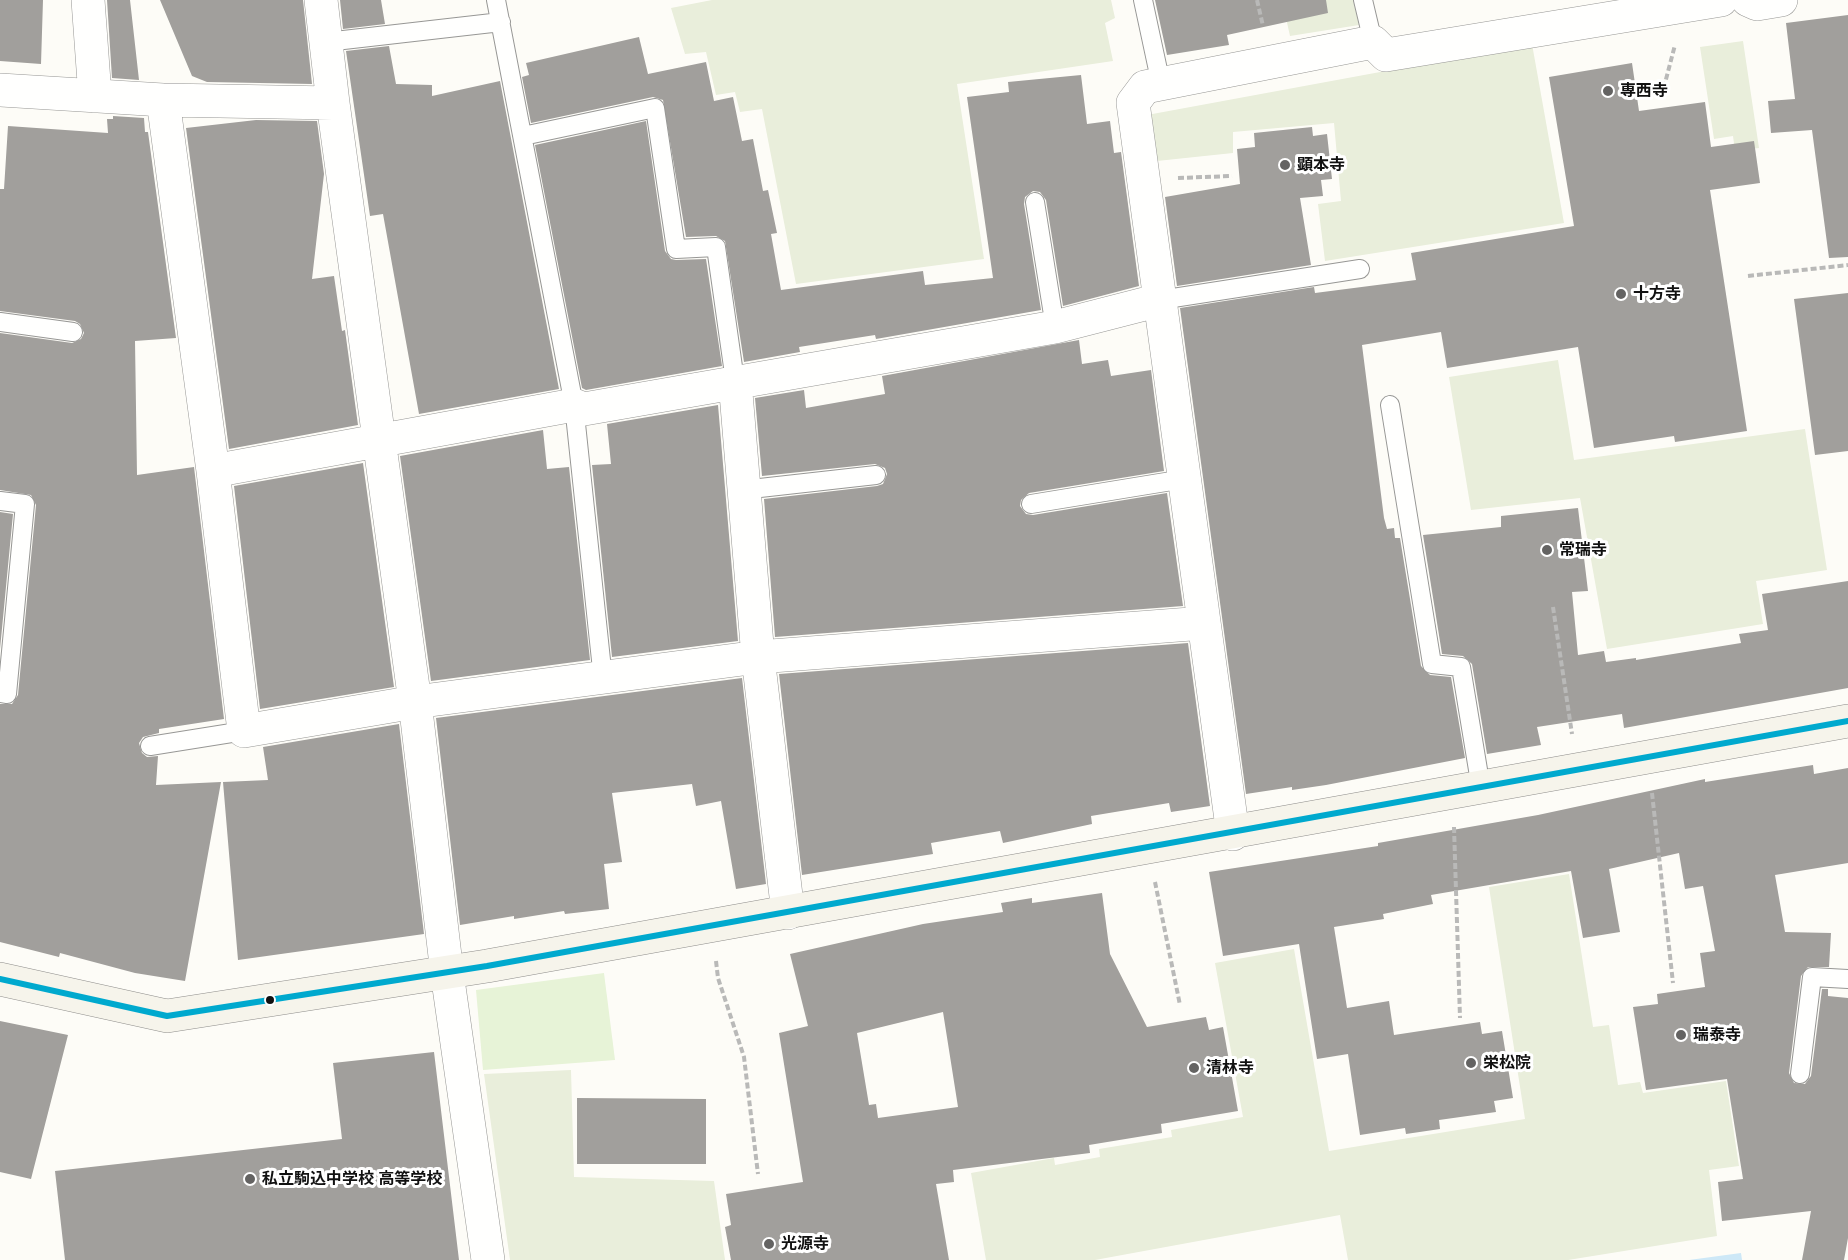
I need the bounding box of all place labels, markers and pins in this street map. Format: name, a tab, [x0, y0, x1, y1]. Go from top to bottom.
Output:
place label: 専西寺	[1620, 81, 1668, 101]
marker: 専西寺	[1601, 84, 1615, 98]
place label: 顕本寺	[1297, 155, 1345, 175]
marker: 顕本寺	[1278, 158, 1292, 172]
place label: 十方寺	[1633, 284, 1681, 304]
marker: 十方寺	[1614, 287, 1628, 301]
place label: 常瑞寺	[1559, 540, 1607, 560]
marker: 常瑞寺	[1540, 543, 1554, 557]
unlabelled marker	[264, 994, 276, 1006]
place label: 瑞泰寺	[1693, 1025, 1741, 1045]
marker: 瑞泰寺	[1674, 1028, 1688, 1042]
place label: 栄松院	[1483, 1053, 1531, 1073]
marker: 栄松院	[1464, 1056, 1478, 1070]
place label: 清林寺	[1206, 1058, 1254, 1078]
marker: 清林寺	[1187, 1061, 1201, 1075]
place label: 私立駒込中学校 高等学校	[262, 1169, 442, 1189]
marker: 私立駒込中学校 高等学校	[243, 1172, 257, 1186]
place label: 光源寺	[781, 1234, 829, 1254]
marker: 光源寺	[762, 1237, 776, 1251]

